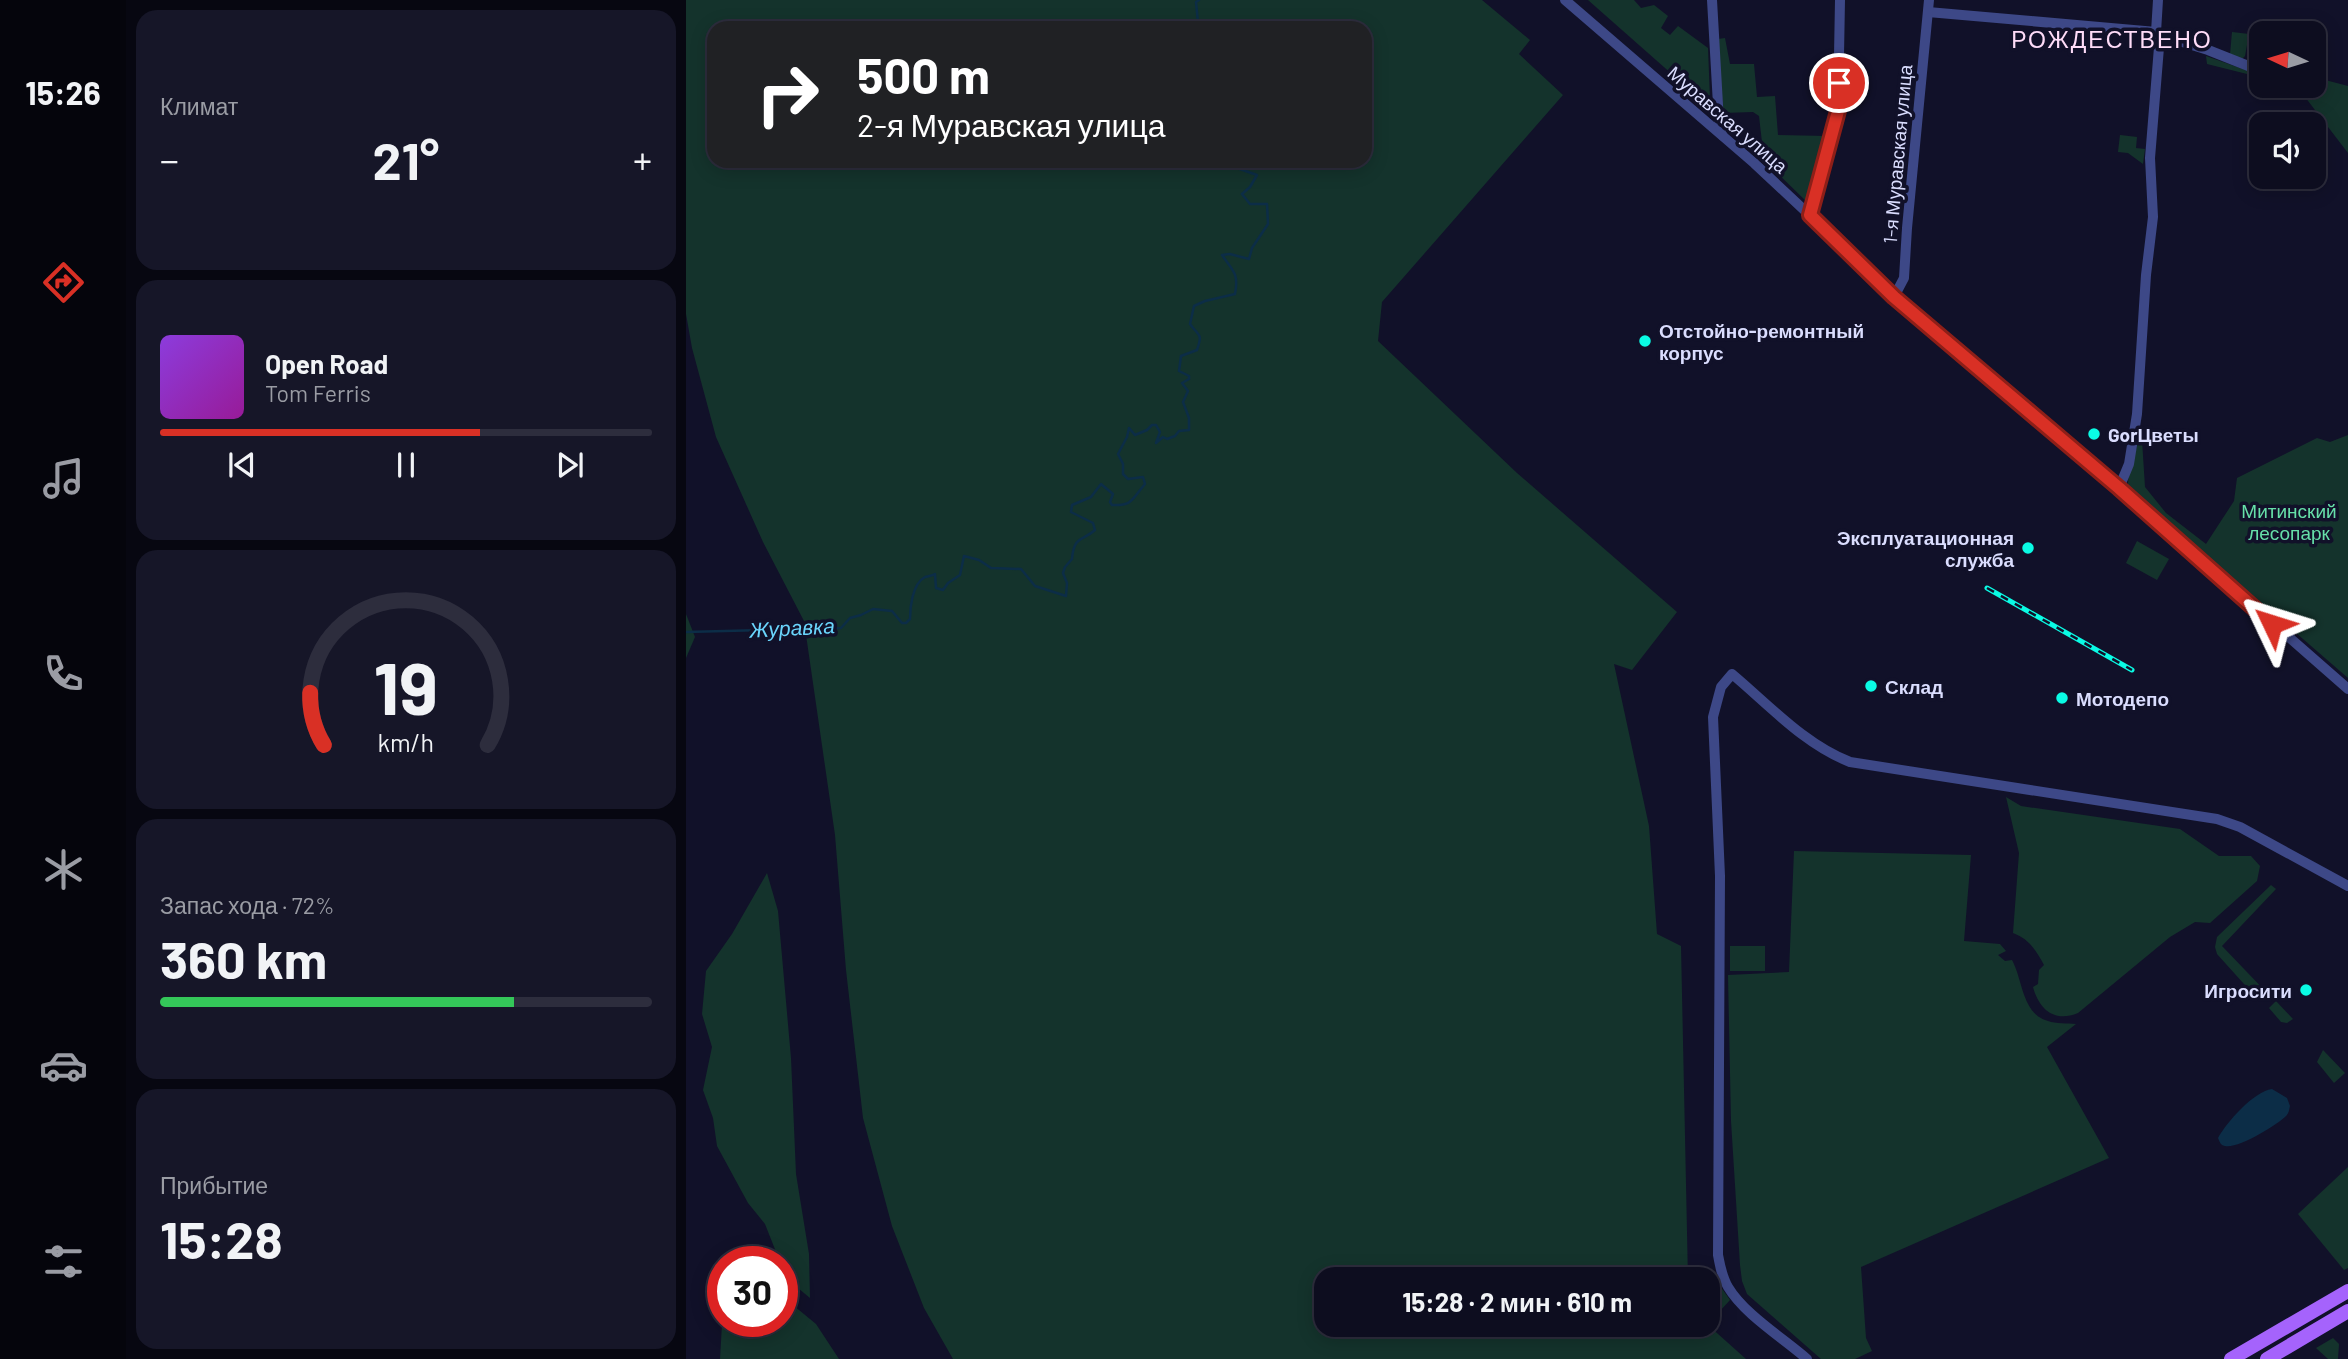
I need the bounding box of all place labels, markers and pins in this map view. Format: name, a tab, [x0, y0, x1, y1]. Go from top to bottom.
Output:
pin	[1809, 53, 1869, 113]
place label: Отстойно-ремонтный корпус	[1659, 319, 1864, 364]
marker: Отстойно-ремонтный корпус	[1637, 333, 1653, 349]
place label: GorЦветы	[2108, 423, 2199, 446]
marker: GorЦветы	[2086, 426, 2102, 442]
place label: Эксплуатационная служба	[1837, 526, 2014, 571]
marker: Эксплуатационная служба	[2020, 540, 2036, 556]
place label: Склад	[1885, 675, 1943, 698]
marker: Склад	[1863, 678, 1879, 694]
place label: Мотодепо	[2076, 687, 2169, 710]
marker: Мотодепо	[2054, 690, 2070, 706]
place label: Игросити	[2204, 979, 2292, 1002]
marker: Игросити	[2298, 982, 2314, 998]

